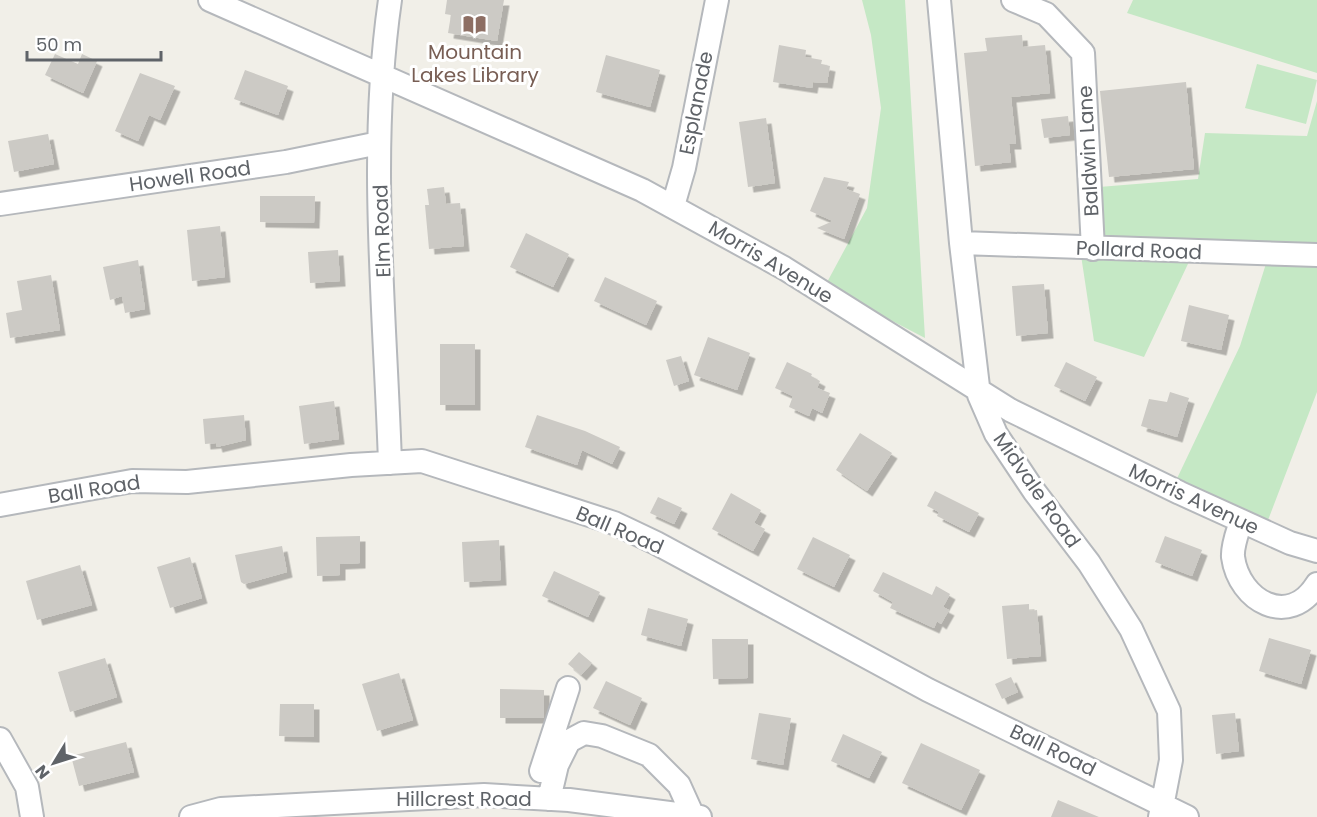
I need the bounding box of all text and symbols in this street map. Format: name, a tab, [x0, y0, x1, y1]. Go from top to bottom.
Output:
library icon: Mountain Lakes Library	[462, 11, 488, 37]
scale bar	[27, 24, 160, 62]
text: 50 m	[36, 32, 82, 57]
place label: Mountain Lakes Library	[411, 38, 539, 89]
street label: Esplanade	[672, 49, 720, 157]
street label: Baldwin Lane	[1071, 85, 1105, 217]
street label: Howell Road	[127, 154, 253, 198]
street label: Elm Road	[366, 184, 398, 278]
street label: Morris Avenue	[703, 214, 839, 310]
street label: Pollard Road	[1076, 234, 1202, 266]
street label: Midvale Road	[987, 427, 1087, 553]
street label: Morris Avenue	[1124, 457, 1264, 541]
street label: Ball Road	[46, 468, 142, 510]
street label: Ball Road	[572, 499, 668, 561]
street label: Ball Road	[1005, 717, 1101, 783]
north arrow	[24, 733, 84, 793]
text: N	[30, 760, 55, 784]
street label: Hillcrest Road	[396, 785, 532, 813]

